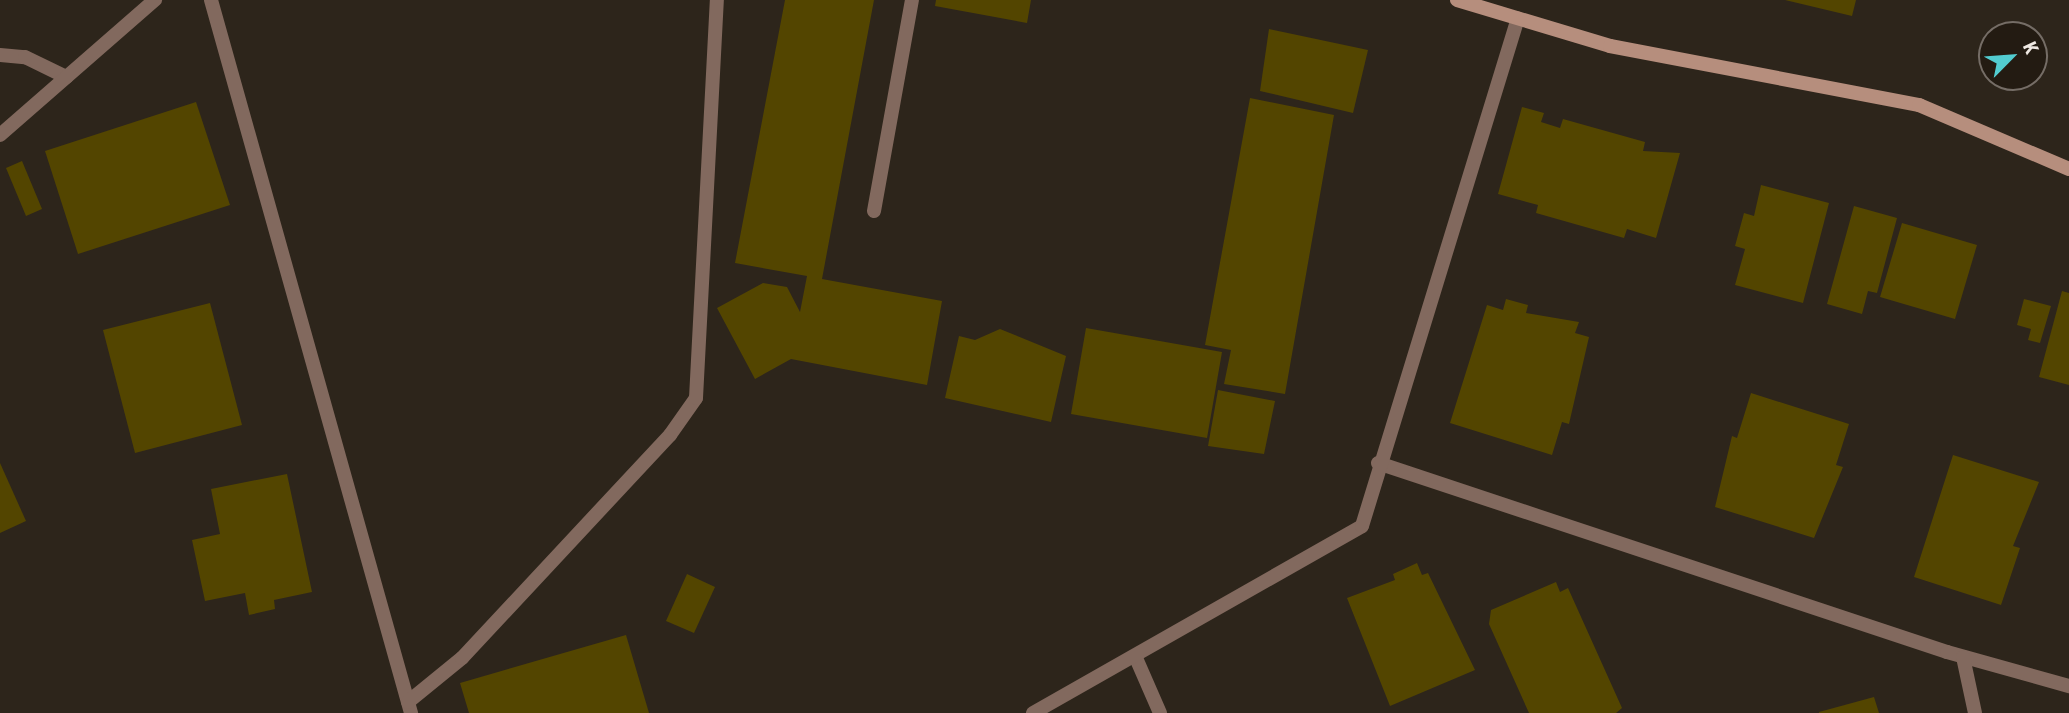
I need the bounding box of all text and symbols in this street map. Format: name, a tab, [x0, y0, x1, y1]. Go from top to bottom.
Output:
north arrow	[1978, 21, 2048, 91]
text: K	[2018, 38, 2043, 57]

